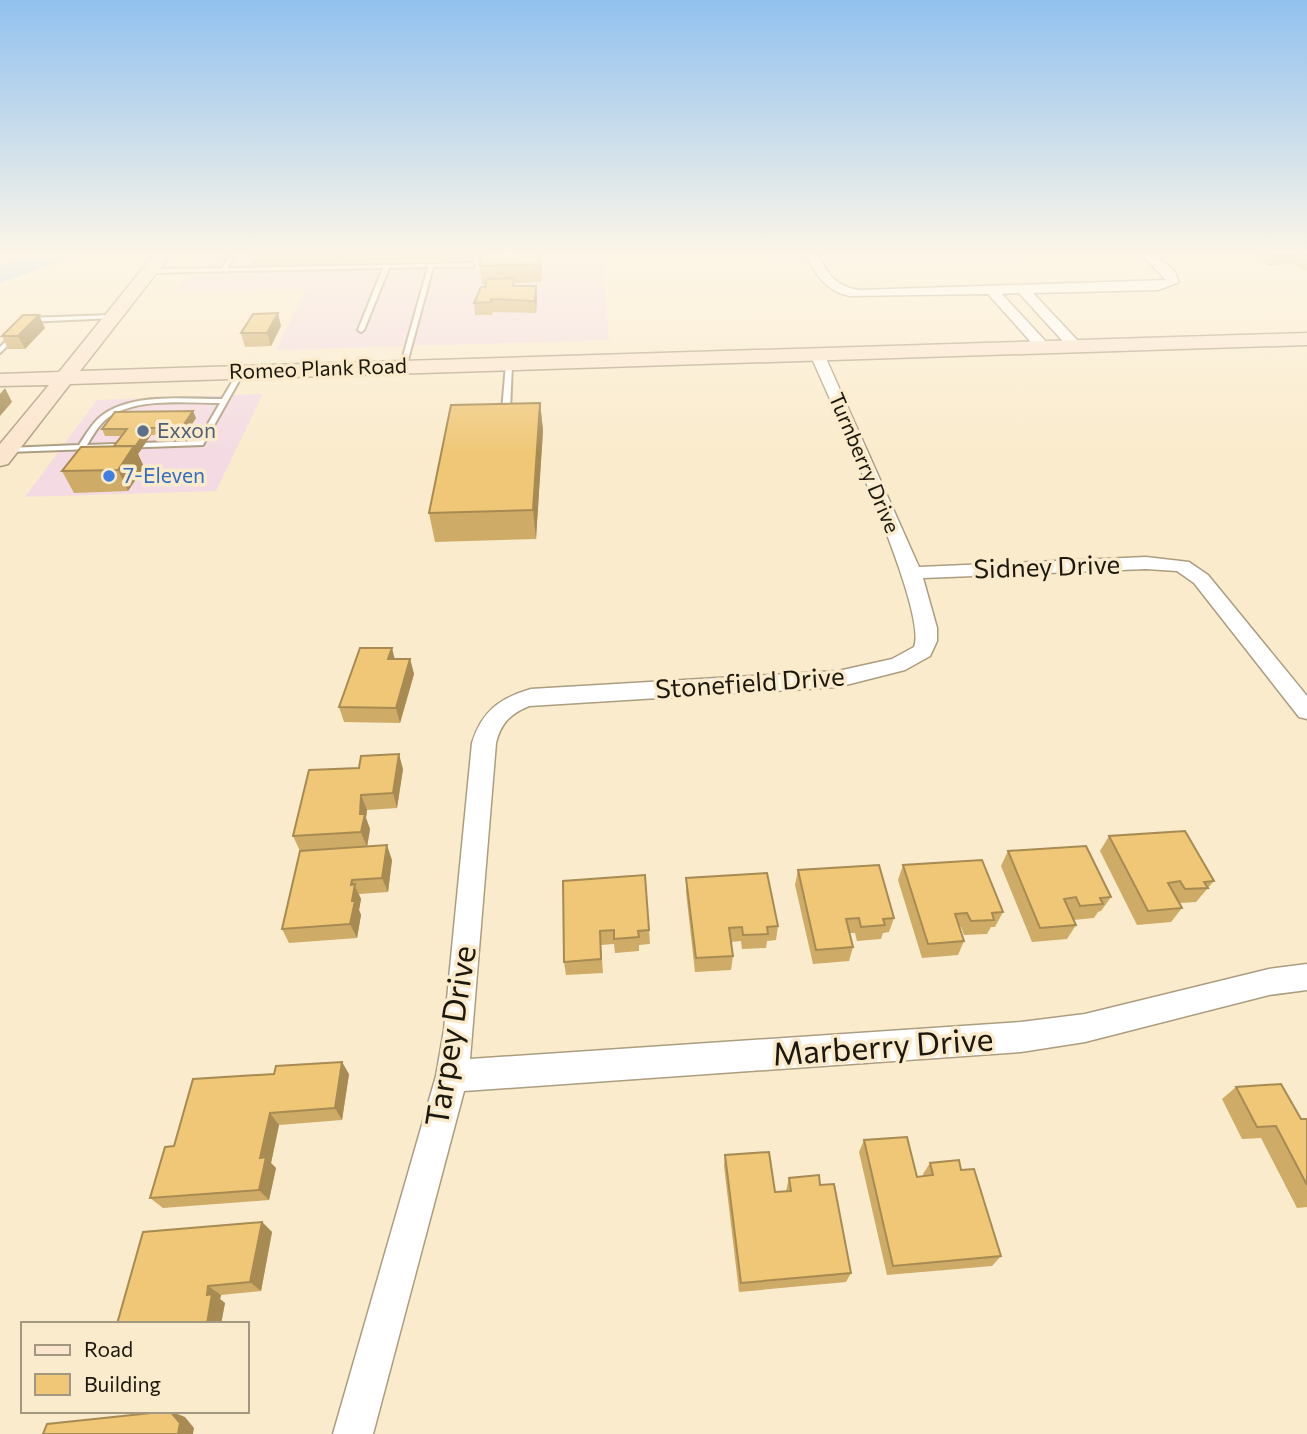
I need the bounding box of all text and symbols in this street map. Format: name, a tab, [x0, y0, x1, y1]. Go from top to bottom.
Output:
street label: Romeo Plank Road	[229, 352, 407, 383]
street label: Turnberry Drive	[825, 389, 906, 536]
place label: Exxon	[157, 417, 216, 442]
marker: Exxon	[135, 423, 151, 439]
place label: 7-Eleven	[123, 462, 205, 487]
marker: 7-Eleven	[101, 468, 117, 484]
street label: Sidney Drive	[973, 547, 1121, 584]
street label: Stonefield Drive	[654, 659, 845, 704]
street label: Tarpey Drive	[415, 942, 483, 1129]
street label: Marberry Drive	[771, 1017, 995, 1073]
legend	[21, 1322, 248, 1413]
text: Road	[84, 1336, 133, 1361]
text: Building	[84, 1371, 161, 1396]

